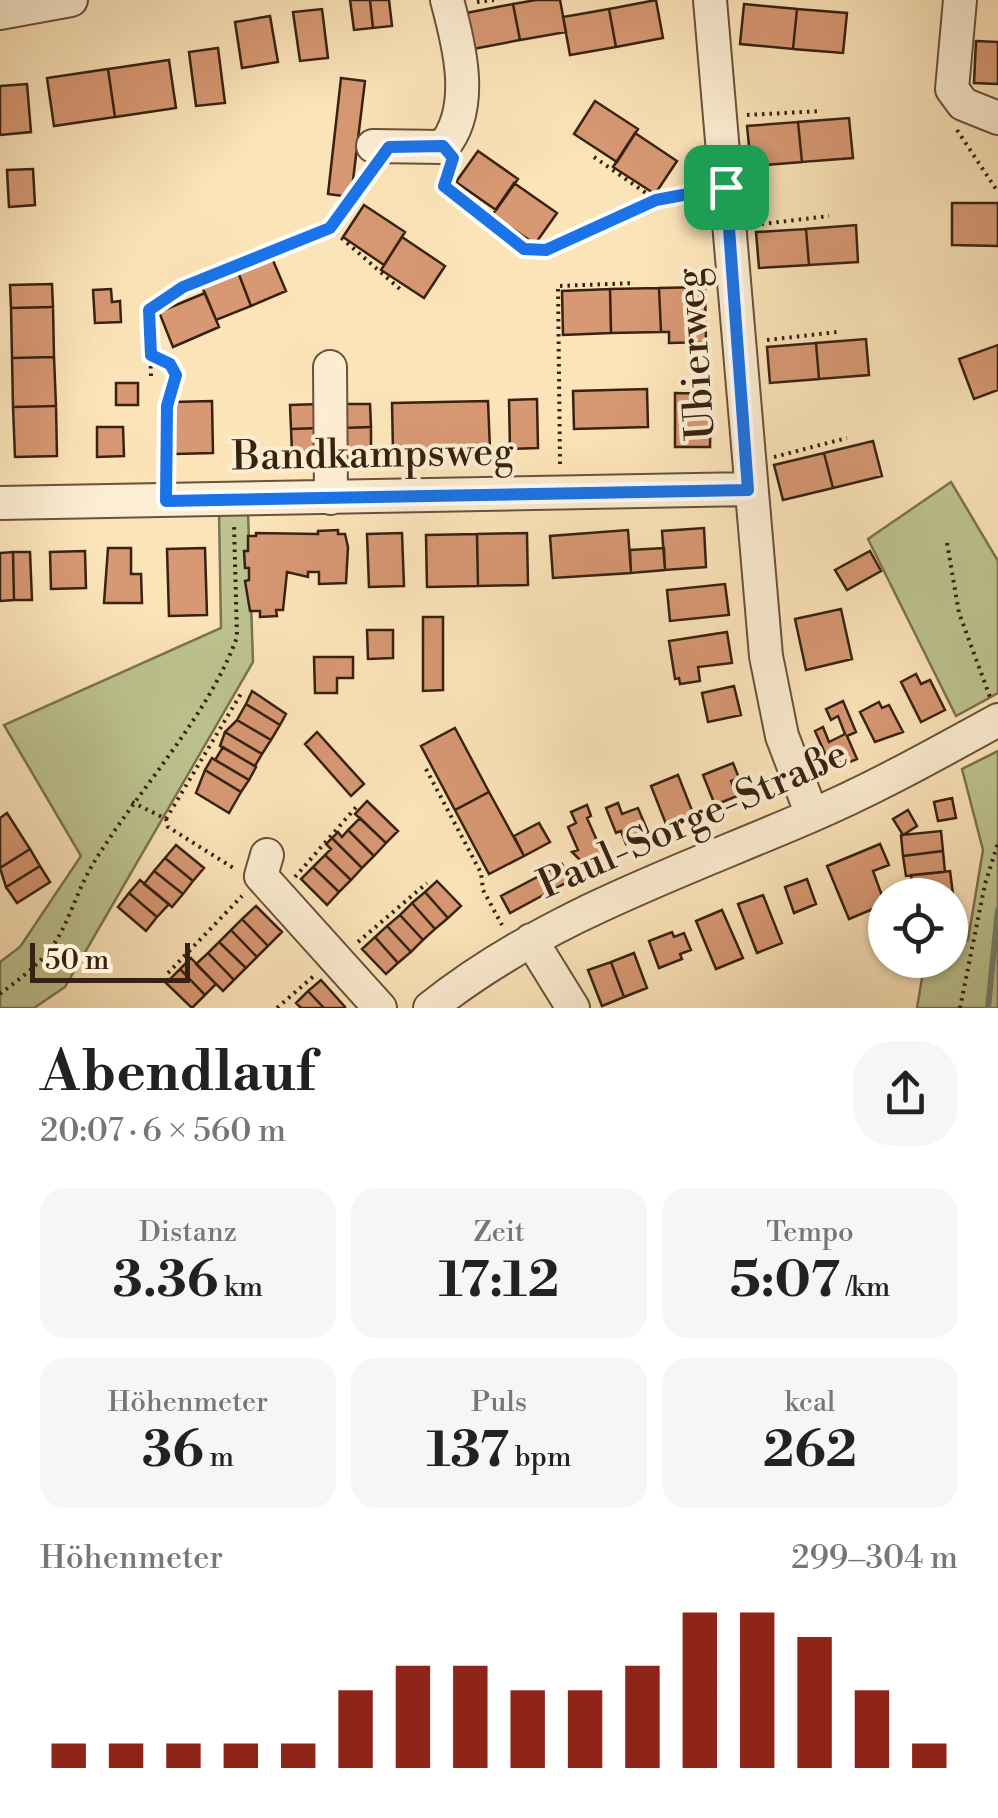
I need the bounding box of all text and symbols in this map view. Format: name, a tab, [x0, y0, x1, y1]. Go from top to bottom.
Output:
pin	[684, 145, 769, 230]
icon: arrive	[699, 160, 754, 215]
street label: Ubierweg	[665, 266, 728, 442]
street label: Bandkampsweg	[231, 428, 515, 483]
street label: Paul-Sorge-Straße	[530, 729, 856, 912]
map controls	[868, 878, 968, 978]
button: locate	[868, 878, 968, 978]
scale bar	[30, 938, 190, 983]
text: 50 m	[45, 943, 109, 978]
text: Abendlauf	[40, 1039, 315, 1108]
button: share	[853, 1041, 958, 1146]
text: 20:07 · 6 × 560 m	[40, 1111, 286, 1151]
text: Distanz	[139, 1215, 237, 1250]
text: Zeit	[473, 1215, 525, 1250]
text: Tempo	[766, 1215, 854, 1250]
text: 3.36	[113, 1250, 218, 1312]
text: 17:12	[439, 1250, 559, 1312]
text: 5:07	[730, 1250, 840, 1312]
text: km	[218, 1270, 263, 1305]
text: /km	[840, 1270, 890, 1305]
text: Höhenmeter	[108, 1385, 268, 1420]
text: Puls	[471, 1385, 527, 1420]
text: kcal	[785, 1385, 835, 1420]
text: 36	[142, 1420, 204, 1482]
text: 137	[427, 1420, 509, 1482]
text: 262	[763, 1420, 857, 1482]
text: m	[204, 1440, 234, 1475]
text: bpm	[509, 1440, 571, 1475]
text: Höhenmeter	[40, 1538, 223, 1578]
text: 299–304 m	[791, 1538, 958, 1578]

